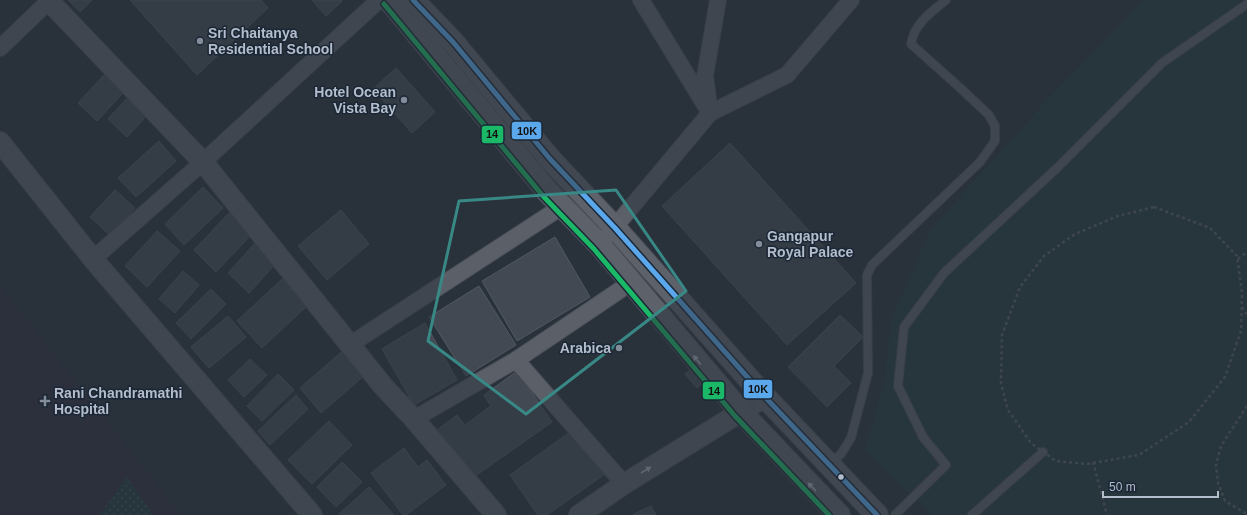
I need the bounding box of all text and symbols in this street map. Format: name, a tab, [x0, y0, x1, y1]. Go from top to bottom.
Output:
place label: Sri Chaitanya Residential School	[208, 25, 333, 57]
marker: Sri Chaitanya Residential School	[195, 36, 205, 46]
place label: Hotel Ocean Vista Bay	[314, 84, 396, 116]
marker: Hotel Ocean Vista Bay	[399, 95, 409, 105]
line badge: 10K	[511, 121, 542, 140]
line badge: 14	[481, 125, 504, 144]
text: 10K	[517, 125, 537, 137]
text: 14	[486, 128, 499, 140]
place label: Gangapur Royal Palace	[767, 228, 854, 260]
marker: Gangapur Royal Palace	[754, 239, 764, 249]
place label: Arabica	[560, 340, 611, 356]
marker: Arabica	[614, 343, 624, 353]
one-way arrow	[692, 354, 701, 365]
line badge: 10K	[743, 379, 773, 399]
line badge: 14	[702, 381, 725, 400]
text: 10K	[748, 383, 768, 395]
place label: Rani Chandramathi Hospital	[54, 385, 182, 417]
text: 14	[708, 385, 721, 397]
marker: Rani Chandramathi Hospital	[39, 395, 51, 407]
one-way arrow	[641, 466, 651, 474]
unlabelled marker	[836, 472, 846, 482]
scale bar	[1103, 473, 1218, 499]
text: 50 m	[1109, 480, 1136, 494]
one-way arrow	[807, 482, 817, 492]

